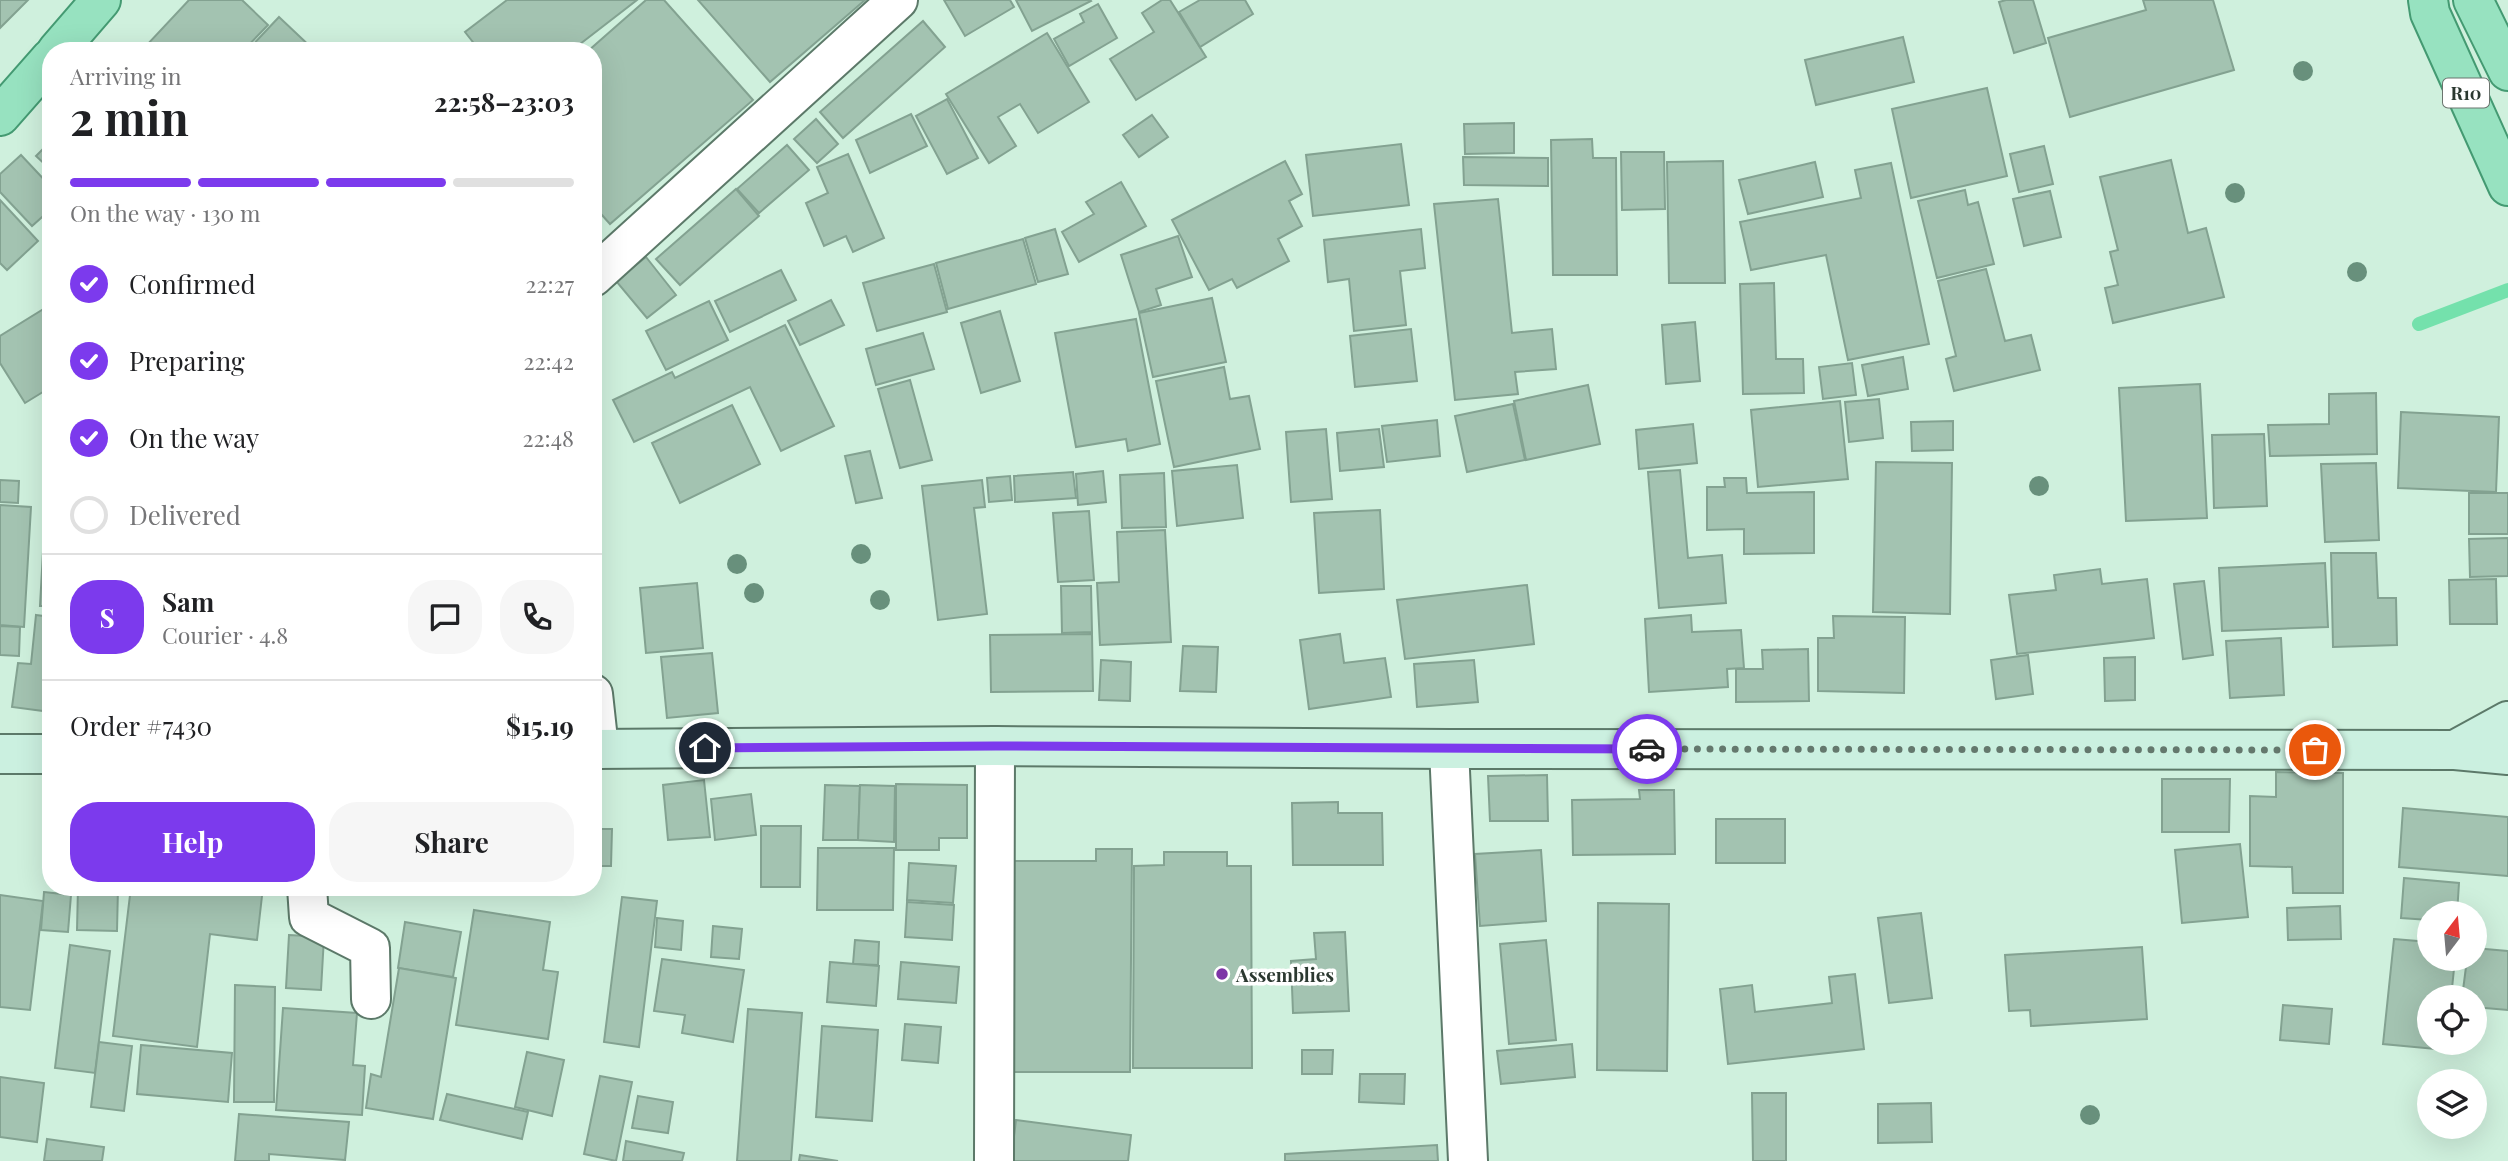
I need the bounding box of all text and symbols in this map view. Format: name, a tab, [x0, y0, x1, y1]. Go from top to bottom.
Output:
text: Arriving in	[70, 60, 182, 91]
road number: R10	[2443, 78, 2489, 108]
text: 22:58–23:03	[434, 84, 574, 119]
text: 2 min	[70, 86, 189, 148]
text: On the way · 130 m	[70, 197, 261, 228]
icon: check	[70, 265, 108, 303]
text: Confirmed	[129, 266, 256, 301]
text: 22:27	[525, 268, 574, 299]
icon: check	[70, 342, 108, 380]
text: Preparing	[129, 343, 245, 378]
text: 22:42	[523, 345, 574, 376]
icon: check	[70, 419, 108, 457]
text: On the way	[129, 420, 259, 455]
text: 22:48	[523, 422, 574, 453]
text: Delivered	[129, 497, 241, 532]
button: chat	[408, 580, 482, 654]
button: phone	[500, 580, 574, 654]
text: Sam	[162, 584, 214, 619]
text: S	[99, 600, 115, 635]
text: Courier · 4.8	[162, 619, 288, 650]
text: Order #7430	[70, 708, 212, 743]
text: $15.19	[506, 708, 574, 743]
courier	[1612, 714, 1682, 784]
pin	[675, 718, 735, 778]
pin	[2285, 720, 2345, 780]
icon: home	[686, 729, 724, 767]
icon: car	[1628, 730, 1666, 768]
icon: bag	[2296, 731, 2334, 769]
button: Help	[70, 802, 315, 882]
button: Share	[329, 802, 574, 882]
north arrow	[2417, 901, 2487, 971]
map controls	[2417, 901, 2487, 1139]
place label: Assemblies	[1235, 961, 1334, 987]
marker: Assemblies	[1214, 966, 1230, 982]
button: locate	[2417, 985, 2487, 1055]
button: layers	[2417, 1069, 2487, 1139]

